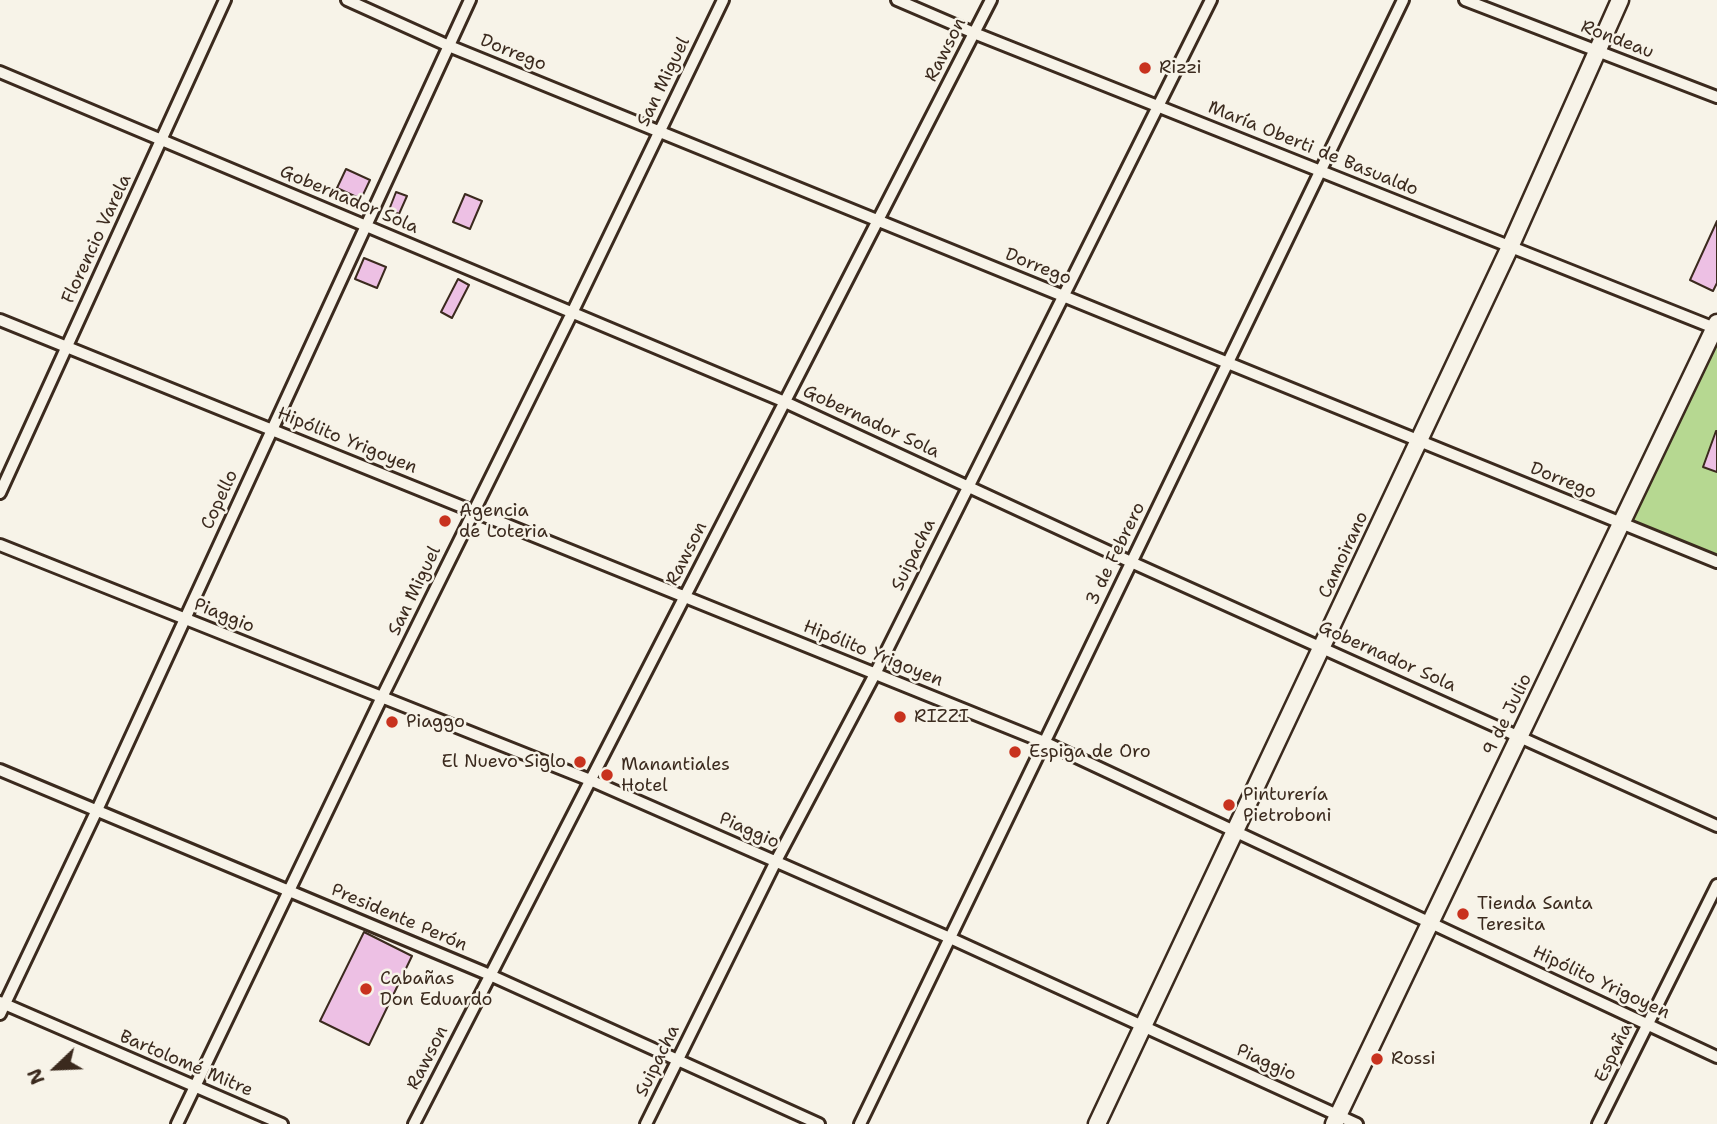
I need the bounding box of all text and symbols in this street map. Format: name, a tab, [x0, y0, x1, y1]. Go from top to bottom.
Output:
street label: Rawson	[921, 14, 971, 86]
street label: Rondeau	[1577, 16, 1657, 64]
street label: Dorrego	[477, 30, 549, 76]
street label: San Miguel	[633, 34, 695, 130]
place label: Rizzi	[1159, 57, 1202, 79]
marker: Rizzi	[1137, 60, 1153, 76]
street label: María Oberti de Basualdo	[1205, 97, 1421, 201]
street label: Gobernador Sola	[276, 161, 422, 239]
street label: Florencio Varela	[58, 171, 136, 307]
street label: Dorrego	[1002, 244, 1074, 290]
street label: Gobernador Sola	[799, 381, 943, 463]
street label: Hipólito Yrigoyen	[274, 403, 420, 479]
street label: Dorrego	[1527, 458, 1599, 504]
street label: Copello	[197, 467, 243, 533]
street label: 3 de Febrero	[1082, 499, 1150, 609]
place label: Agencia de Loteria	[459, 500, 548, 542]
street label: Camoirano	[1315, 508, 1373, 602]
marker: Agencia de Loteria	[437, 513, 453, 529]
street label: Suipacha	[887, 516, 941, 594]
street label: Rawson	[662, 518, 712, 590]
street label: San Miguel	[384, 543, 446, 639]
street label: Piaggio	[190, 594, 258, 638]
street label: Hipólito Yrigoyen	[800, 616, 946, 692]
street label: Gobernador Sola	[1315, 617, 1459, 697]
street label: 9 de Julio	[1479, 670, 1537, 760]
place label: RIZZI	[914, 706, 969, 728]
marker: RIZZI	[892, 709, 908, 725]
place label: Piaggo	[406, 711, 465, 733]
marker: Piaggo	[384, 714, 400, 730]
place label: Espiga de Oro	[1029, 741, 1151, 763]
marker: Espiga de Oro	[1007, 744, 1023, 760]
place label: El Nuevo Siglo	[441, 751, 566, 773]
marker: El Nuevo Siglo	[572, 754, 588, 770]
place label: Manantiales Hotel	[621, 754, 730, 796]
marker: Manantiales Hotel	[599, 767, 615, 783]
place label: Pinturería Pietroboni	[1243, 784, 1332, 826]
marker: Pinturería Pietroboni	[1221, 797, 1237, 813]
street label: Piaggio	[716, 808, 782, 854]
street label: Presidente Perón	[328, 880, 470, 956]
place label: Tienda Santa Teresita	[1477, 893, 1593, 936]
marker: Tienda Santa Teresita	[1455, 906, 1471, 922]
street label: Hipólito Yrigoyen	[1529, 942, 1673, 1024]
place label: Cabañas Don Eduardo	[380, 968, 492, 1010]
marker: Cabañas Don Eduardo	[358, 981, 374, 997]
street label: España	[1590, 1020, 1638, 1086]
street label: Rawson	[403, 1022, 453, 1094]
street label: Suipacha	[631, 1022, 685, 1100]
street label: Bartolomé Mitre	[116, 1026, 256, 1102]
north arrow	[21, 1033, 91, 1103]
street label: Piaggio	[1233, 1040, 1299, 1086]
place label: Rossi	[1391, 1048, 1436, 1070]
marker: Rossi	[1369, 1051, 1385, 1067]
text: N	[22, 1065, 51, 1088]

